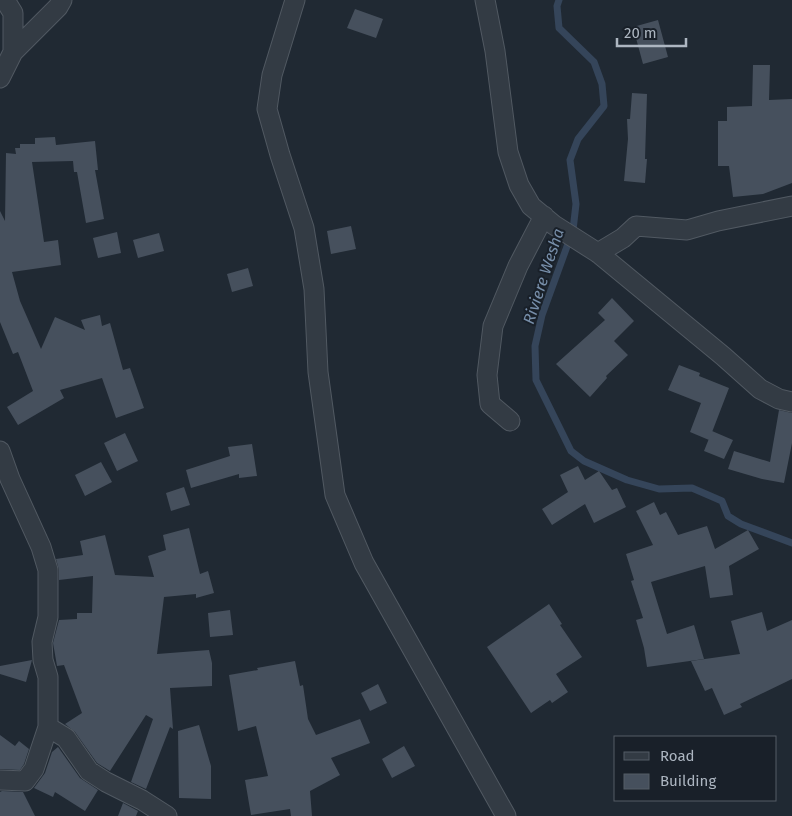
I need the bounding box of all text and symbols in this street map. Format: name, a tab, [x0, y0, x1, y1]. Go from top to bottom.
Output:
scale bar	[617, 15, 686, 47]
text: 20 m	[624, 24, 657, 42]
water label: Riviere Wesha	[519, 226, 568, 326]
legend	[614, 736, 777, 801]
text: Road	[660, 747, 695, 765]
text: Building	[660, 772, 716, 790]

